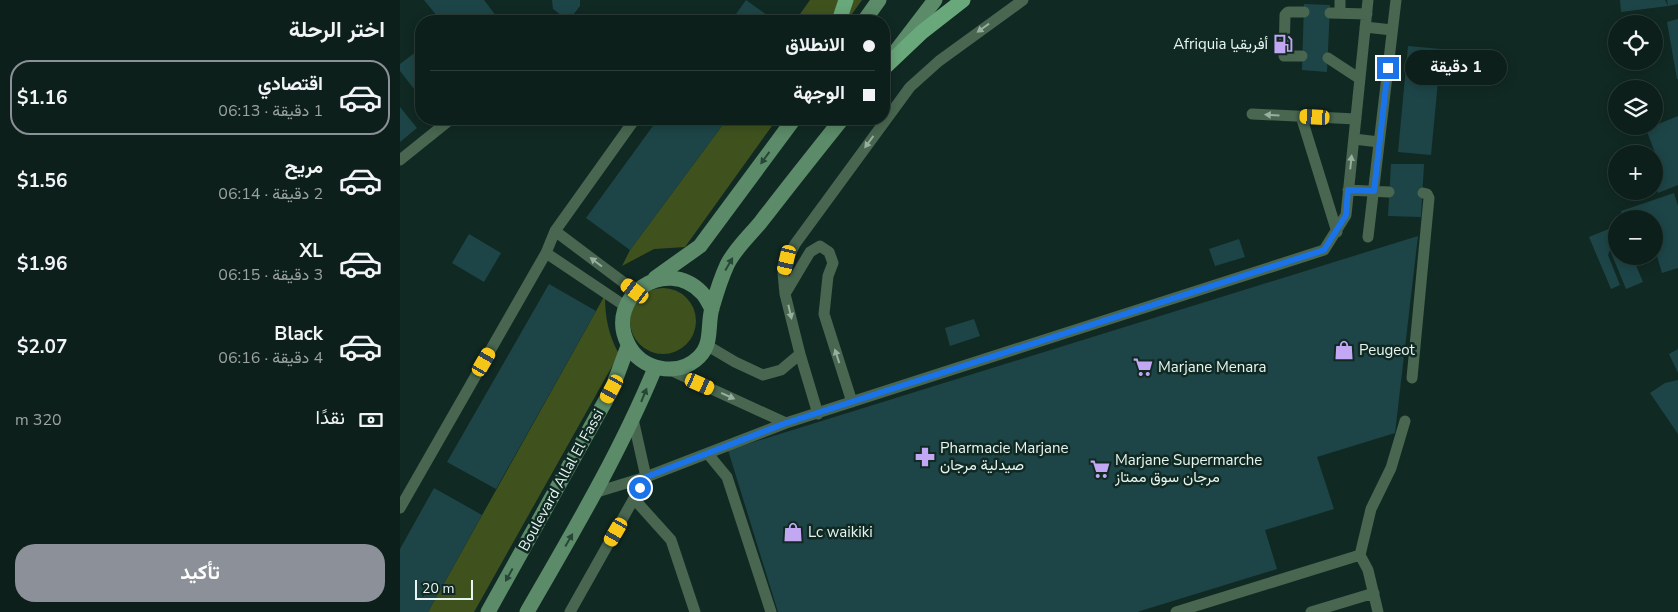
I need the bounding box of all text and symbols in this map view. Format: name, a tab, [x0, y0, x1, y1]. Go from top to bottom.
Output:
text: اختر الرحلة	[289, 15, 385, 45]
map controls	[1608, 15, 1663, 265]
button: locate	[1608, 15, 1663, 70]
one-way arrow	[976, 23, 990, 33]
text: الانطلاق	[785, 32, 845, 58]
fuel station icon: Afriquia أفريقيا	[1272, 33, 1294, 55]
place label: Afriquia أفريقيا	[1173, 34, 1269, 54]
callout: 1 دقيقة	[1406, 50, 1508, 86]
text: 1 دقيقة	[1430, 56, 1482, 78]
route end	[1377, 57, 1399, 79]
text: اقتصادي	[258, 71, 323, 97]
icon: car	[338, 75, 383, 120]
text: الوجهة	[793, 80, 845, 106]
button: layers	[1608, 80, 1663, 135]
text: $1.16	[17, 85, 67, 111]
text: 1 دقيقة · 06:13	[218, 100, 323, 122]
car	[1299, 109, 1330, 125]
one-way arrow	[1264, 110, 1280, 118]
one-way arrow	[864, 135, 874, 148]
button: +	[1608, 145, 1663, 200]
one-way arrow	[760, 151, 770, 165]
text: مريح	[285, 154, 323, 180]
one-way arrow	[1347, 154, 1355, 170]
icon: car	[338, 158, 383, 203]
text: $1.56	[17, 168, 67, 194]
text: 2 دقيقة · 06:14	[218, 183, 323, 205]
button: −	[1608, 210, 1663, 265]
text: XL	[300, 238, 323, 264]
icon: car	[338, 241, 383, 286]
car	[776, 244, 797, 276]
text: $1.96	[17, 251, 67, 277]
one-way arrow	[590, 256, 603, 267]
one-way arrow	[725, 257, 734, 270]
text: 3 دقيقة · 06:15	[218, 264, 323, 286]
car	[618, 276, 651, 306]
one-way arrow	[786, 305, 794, 320]
text: Black	[274, 321, 323, 347]
icon: car	[338, 324, 383, 369]
text: $2.07	[17, 334, 67, 360]
shop icon: Peugeot	[1333, 339, 1355, 361]
place label: Peugeot	[1359, 340, 1416, 360]
car	[470, 345, 497, 379]
text: 4 دقيقة · 06:16	[218, 347, 323, 369]
one-way arrow	[833, 348, 841, 363]
supermarket icon: Marjane Menara	[1132, 356, 1154, 378]
place label: Marjane Menara	[1158, 357, 1267, 377]
car	[683, 371, 716, 397]
car	[598, 372, 625, 406]
one-way arrow	[640, 388, 648, 403]
one-way arrow	[721, 393, 735, 401]
text: نقدًا	[316, 405, 345, 431]
street label: Boulevard Allal El Fassi	[514, 405, 608, 555]
icon: cash	[357, 406, 385, 434]
text: 320 m	[15, 409, 62, 431]
place label: Pharmacie Marjane صيدلية مرجان	[940, 438, 1069, 475]
pharmacy icon: Pharmacie Marjane صيدلية مرجان	[914, 446, 936, 468]
place label: Marjane Supermarche مرجان سوق ممتاز	[1114, 450, 1262, 487]
supermarket icon: Marjane Supermarche مرجان سوق ممتاز	[1089, 458, 1111, 480]
route start	[629, 477, 651, 499]
car	[602, 515, 629, 549]
shop icon: Lc waikiki	[782, 521, 804, 543]
place label: Lc waikiki	[808, 522, 873, 542]
one-way arrow	[565, 533, 574, 546]
button: تأكيد	[15, 544, 385, 602]
one-way arrow	[504, 569, 513, 582]
scale bar	[415, 577, 472, 600]
text: 20 m	[422, 579, 454, 598]

